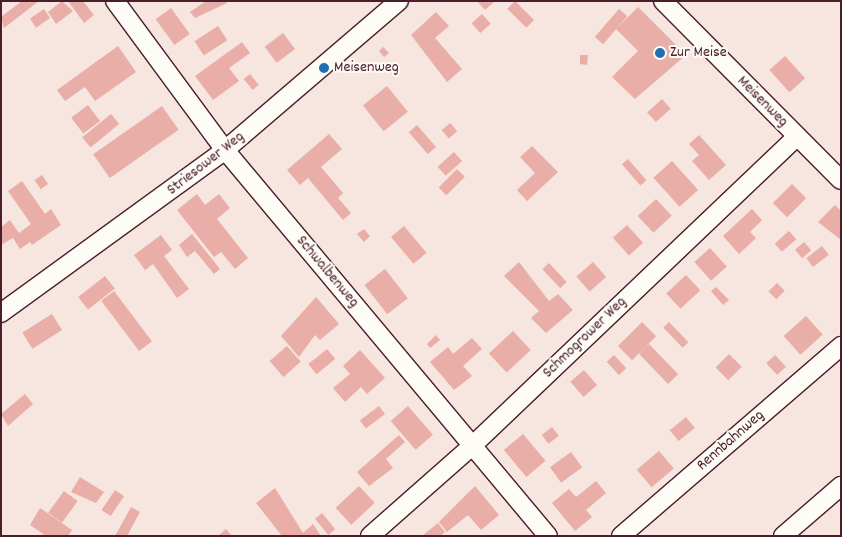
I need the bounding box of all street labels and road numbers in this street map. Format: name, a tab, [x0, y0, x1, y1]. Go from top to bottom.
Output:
street label: Meisenweg	[732, 72, 792, 132]
street label: Striesower Weg	[163, 128, 249, 200]
street label: Schwalbenweg	[291, 232, 363, 312]
street label: Schmogrower Weg	[539, 293, 631, 383]
street label: Rennbahnweg	[693, 406, 769, 476]

